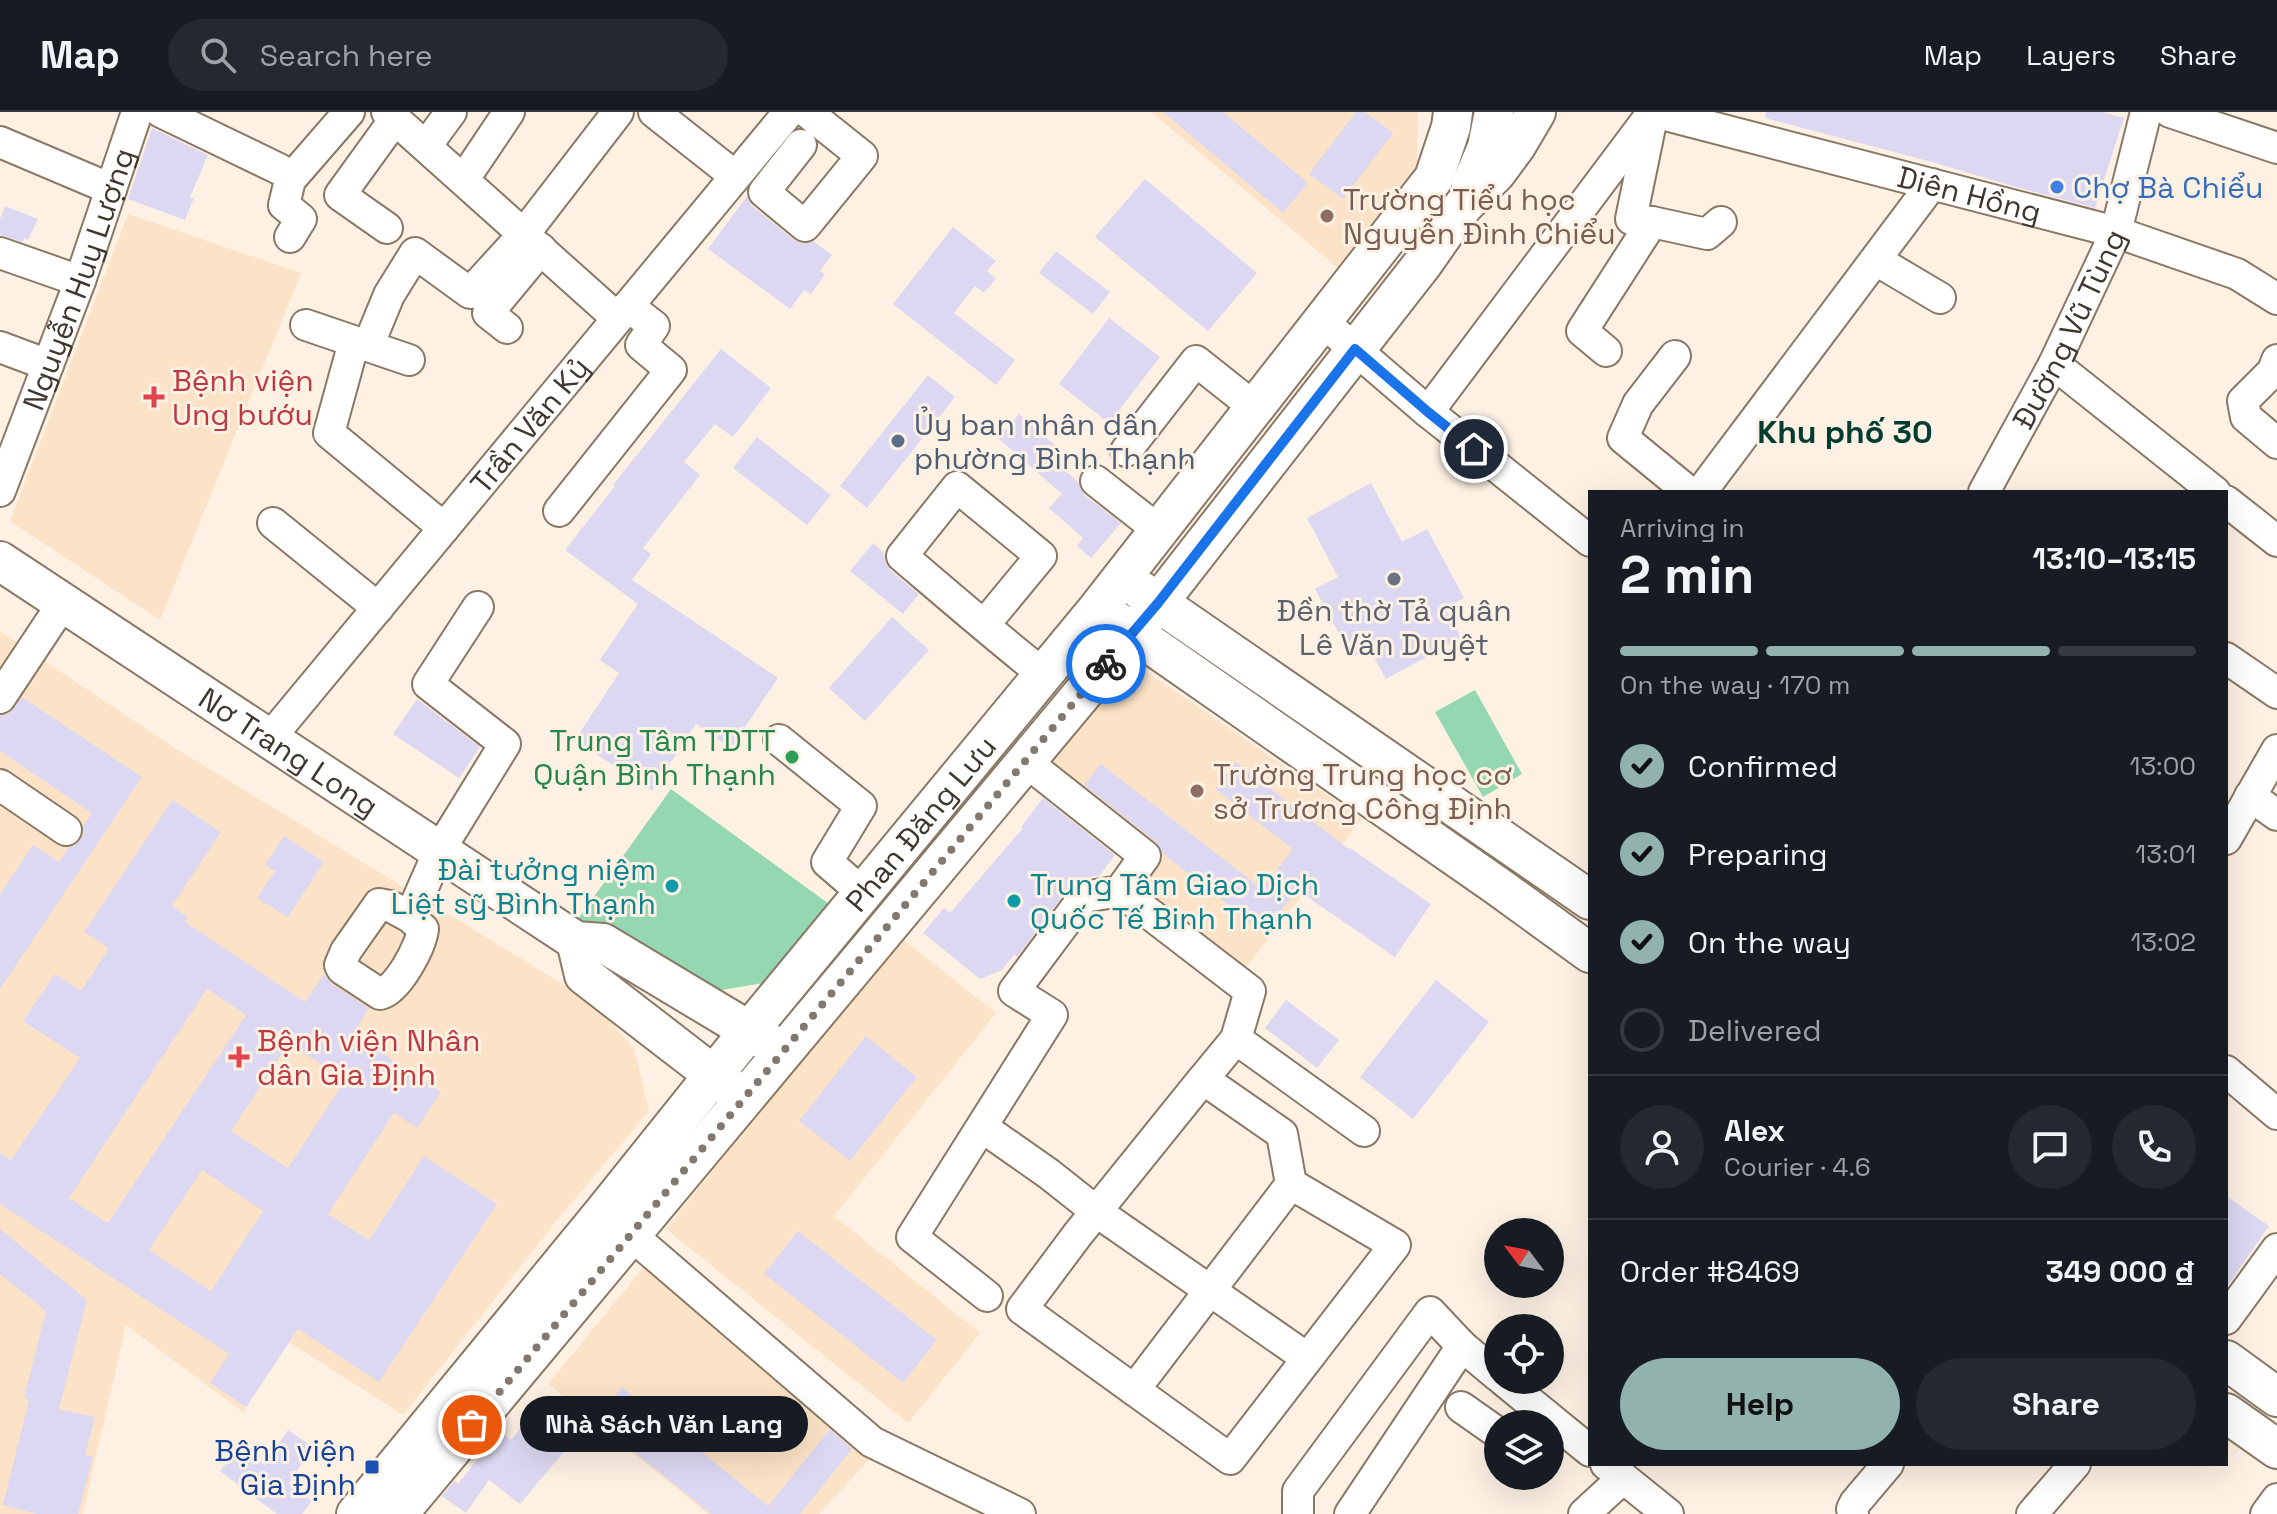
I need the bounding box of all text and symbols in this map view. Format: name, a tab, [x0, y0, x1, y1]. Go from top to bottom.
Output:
search box	[168, 19, 728, 91]
text: Map	[40, 31, 120, 79]
icon: search	[196, 33, 240, 77]
text: Search here	[260, 36, 433, 75]
text: Map	[1924, 37, 1982, 73]
text: Layers	[2026, 37, 2116, 73]
text: Share	[2160, 37, 2237, 73]
street label: Nguyễn Huy Lượng	[13, 143, 143, 416]
street label: Diên Hồng	[1893, 157, 2046, 231]
place label: Chợ Bà Chiểu	[2073, 168, 2263, 207]
marker: Chợ Bà Chiểu	[2048, 178, 2066, 196]
place label: Trường Tiểu học Nguyễn Đình Chiểu	[1343, 180, 1616, 253]
marker: Trường Tiểu học Nguyễn Đình Chiểu	[1318, 207, 1336, 225]
street label: Đường Vũ Tùng	[2003, 223, 2134, 435]
street label: Trần Văn Kỷ	[461, 348, 598, 501]
place label: Bệnh viện Ung bướu	[172, 361, 314, 434]
marker: Bệnh viện Ung bướu	[143, 386, 165, 408]
place label: Ủy ban nhân dân phường Bình Thạnh	[914, 405, 1196, 478]
district label: Khu phố 30	[1757, 412, 1933, 452]
pin	[1440, 415, 1508, 483]
icon: home	[1452, 427, 1496, 471]
marker: Ủy ban nhân dân phường Bình Thạnh	[889, 432, 907, 450]
text: Arriving in	[1620, 511, 1744, 545]
text: 13:10–13:15	[2032, 539, 2196, 578]
text: 2 min	[1620, 542, 1754, 608]
marker: Đền thờ Tả quân Lê Văn Duyệt	[1385, 570, 1403, 588]
place label: Đền thờ Tả quân Lê Văn Duyệt	[1276, 591, 1512, 664]
courier	[1066, 624, 1146, 704]
icon: bike	[1084, 642, 1128, 686]
text: On the way · 170 m	[1620, 668, 1850, 702]
street label: Nơ Trang Long	[192, 678, 386, 825]
place label: Trung Tâm TDTT Quận Bình Thạnh	[533, 721, 776, 794]
street label: Phan Đăng Lưu	[836, 727, 1004, 919]
icon: check	[1620, 744, 1664, 788]
text: Confirmed	[1688, 747, 1838, 786]
marker: Trung Tâm TDTT Quận Bình Thạnh	[783, 748, 801, 766]
text: 13:00	[2130, 749, 2196, 783]
place label: Trường Trung học cơ sở Trương Công Định	[1213, 755, 1512, 828]
marker: Trường Trung học cơ sở Trương Công Định	[1188, 782, 1206, 800]
icon: check	[1620, 832, 1664, 876]
text: Preparing	[1688, 835, 1827, 874]
text: 13:01	[2135, 837, 2196, 871]
place label: Đài tưởng niệm Liệt sỹ Bình Thạnh	[391, 850, 656, 923]
place label: Trung Tâm Giao Dịch Quốc Tế Binh Thạnh	[1030, 865, 1319, 938]
marker: Đài tưởng niệm Liệt sỹ Bình Thạnh	[663, 877, 681, 895]
marker: Trung Tâm Giao Dịch Quốc Tế Binh Thạnh	[1005, 892, 1023, 910]
icon: check	[1620, 920, 1664, 964]
text: On the way	[1688, 923, 1851, 962]
text: 13:02	[2131, 925, 2196, 959]
text: Delivered	[1688, 1011, 1822, 1050]
place label: Bệnh viện Nhân dân Gia Định	[257, 1021, 480, 1094]
marker: Bệnh viện Nhân dân Gia Định	[228, 1046, 250, 1068]
button: person	[1620, 1105, 1704, 1189]
button: chat	[2008, 1105, 2092, 1189]
button: phone	[2112, 1105, 2196, 1189]
text: Alex	[1724, 1111, 1785, 1150]
text: Courier · 4.6	[1724, 1150, 1871, 1184]
north arrow	[1484, 1218, 1564, 1298]
map controls	[1484, 1218, 1564, 1490]
text: Order #8469	[1620, 1252, 1800, 1291]
text: 349 000 ₫	[2045, 1252, 2196, 1291]
button: locate	[1484, 1314, 1564, 1394]
button: Help	[1620, 1358, 1900, 1450]
button: Share	[1916, 1358, 2196, 1450]
pin	[438, 1391, 506, 1459]
callout: Nhà Sách Văn Lang	[520, 1397, 808, 1453]
icon: bag	[450, 1403, 494, 1447]
text: Nhà Sách Văn Lang	[545, 1407, 783, 1441]
button: layers	[1484, 1410, 1564, 1490]
place label: Bệnh viện Gia Định	[214, 1431, 356, 1504]
marker: Bệnh viện Gia Định	[363, 1458, 381, 1476]

